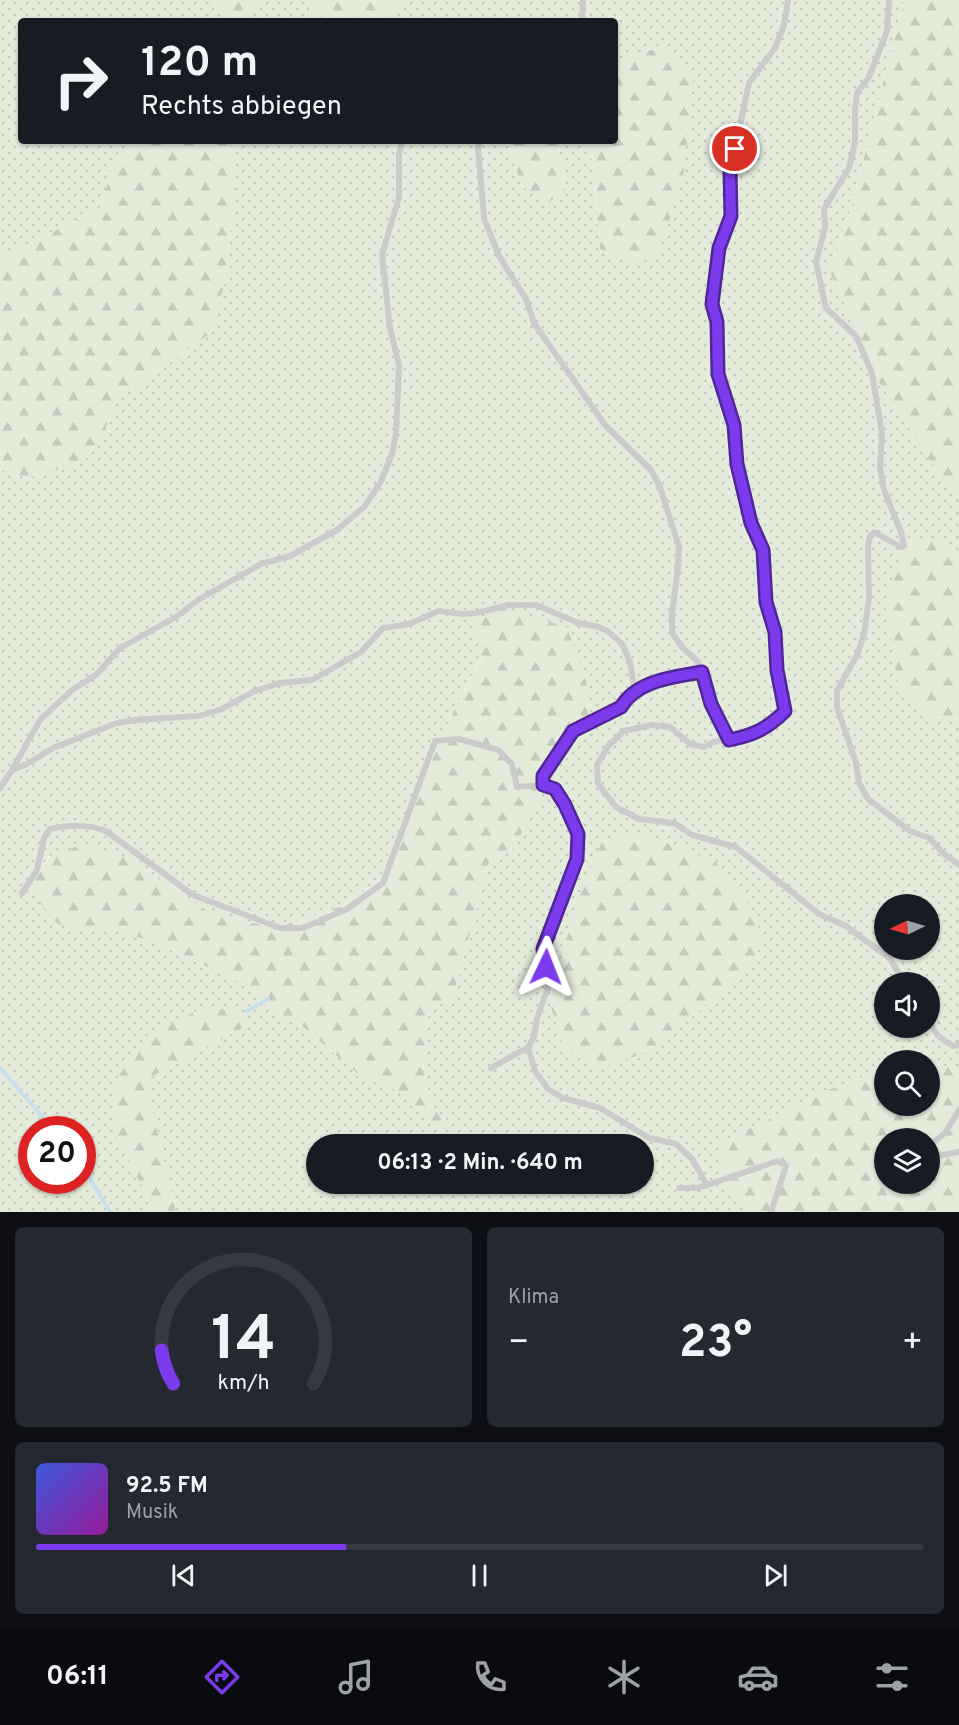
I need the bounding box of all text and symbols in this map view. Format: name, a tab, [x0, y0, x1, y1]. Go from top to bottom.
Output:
text: 120 m	[141, 38, 258, 91]
icon: right	[42, 42, 120, 120]
text: Rechts abbiegen	[141, 90, 342, 124]
pin	[709, 123, 760, 174]
icon: arrive	[718, 132, 751, 165]
north arrow	[874, 894, 940, 960]
map controls	[874, 894, 940, 1194]
position arrow	[514, 935, 578, 999]
button: sound	[874, 972, 940, 1038]
button: search	[874, 1050, 940, 1116]
speed limit sign: 20	[18, 1116, 96, 1194]
button: layers	[874, 1128, 940, 1194]
text: 06:13 · 2 Min. · 640 m	[377, 1150, 583, 1177]
text: Klima	[508, 1285, 559, 1311]
text: 14	[211, 1303, 276, 1382]
text: 23°	[679, 1316, 752, 1373]
text: −	[508, 1323, 529, 1365]
text: +	[902, 1323, 923, 1365]
text: km/h	[217, 1370, 270, 1397]
text: 92.5 FM	[126, 1473, 208, 1500]
text: Musik	[126, 1500, 178, 1526]
icon: previous	[167, 1559, 200, 1592]
icon: pause	[463, 1559, 496, 1592]
icon: next	[759, 1559, 792, 1592]
icon: directions	[201, 1656, 243, 1698]
icon: music	[335, 1656, 377, 1698]
icon: phone	[469, 1656, 511, 1698]
icon: climate	[603, 1656, 645, 1698]
icon: car	[737, 1656, 779, 1698]
icon: filters	[871, 1656, 913, 1698]
text: 06:11	[46, 1660, 109, 1694]

